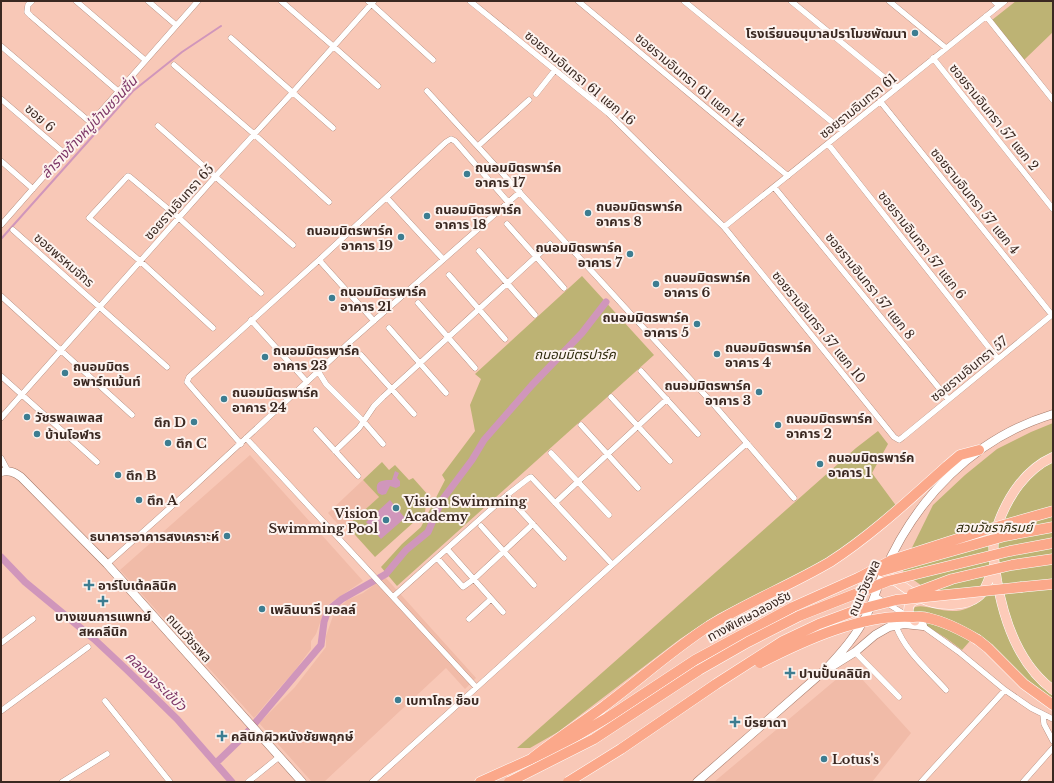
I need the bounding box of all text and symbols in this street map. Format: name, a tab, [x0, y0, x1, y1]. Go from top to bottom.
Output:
place label: โรงเรียนอนุบาลปราโมชพัฒนา	[746, 25, 907, 42]
street label: ซอยรามอินทรา 61 แยก 16	[521, 27, 639, 129]
marker: โรงเรียนอนุบาลปราโมชพัฒนา	[910, 28, 920, 38]
street label: ซอยรามอินทรา 61 แยก 14	[632, 29, 748, 131]
street label: ซอยรามอินทรา 57 แยก 2	[946, 60, 1042, 174]
water label: ลำรางข้างหมู่บ้านชวนชื่น	[36, 70, 142, 182]
street label: ซอยรามอินทรา 61	[816, 70, 900, 142]
street label: ซอย 6	[21, 100, 59, 136]
street label: ซอยรามอินทรา 57 แยก 4	[927, 144, 1023, 258]
place label: ถนอมมิตรพาร์ค อาคาร 17	[475, 159, 562, 191]
street label: ซอยรามอินทรา 65	[140, 160, 218, 244]
marker: ถนอมมิตรพาร์ค อาคาร 17	[462, 169, 472, 179]
street label: ซอยรามอินทรา 57 แยก 6	[874, 187, 970, 303]
place label: ถนอมมิตรพาร์ค อาคาร 8	[596, 198, 683, 230]
place label: ถนอมมิตรพาร์ค อาคาร 18	[435, 201, 522, 233]
marker: ถนอมมิตรพาร์ค อาคาร 8	[583, 208, 593, 218]
marker: ถนอมมิตรพาร์ค อาคาร 18	[422, 211, 432, 221]
place label: ถนอมมิตรพาร์ค อาคาร 19	[306, 222, 393, 254]
street label: ซอยพรหมจักร	[30, 229, 98, 291]
street label: ซอยรามอินทรา 57 แยก 8	[822, 229, 918, 343]
marker: ถนอมมิตรพาร์ค อาคาร 19	[396, 232, 406, 242]
place label: ถนอมมิตรพาร์ค อาคาร 7	[535, 239, 622, 271]
marker: ถนอมมิตรพาร์ค อาคาร 7	[625, 249, 635, 259]
street label: ซอยรามอินทรา 57 แยก 10	[768, 267, 870, 387]
place label: ถนอมมิตรพาร์ค อาคาร 6	[664, 269, 751, 301]
marker: ถนอมมิตรพาร์ค อาคาร 6	[651, 279, 661, 289]
place label: ถนอมมิตรพาร์ค อาคาร 21	[340, 283, 427, 315]
marker: ถนอมมิตรพาร์ค อาคาร 21	[327, 293, 337, 303]
place label: ถนอมมิตรพาร์ค อาคาร 5	[602, 309, 689, 341]
marker: ถนอมมิตรพาร์ค อาคาร 5	[692, 319, 702, 329]
street label: ซอยรามอินทรา 57	[927, 332, 1011, 405]
place label: ถนอมมิตรพาร์ค อาคาร 4	[725, 339, 812, 371]
place label: ถนอมมิตรพาร์ค อาคาร 23	[273, 342, 360, 374]
park label: ถนอมมิตรปาร์ค	[534, 346, 617, 363]
marker: ถนอมมิตรพาร์ค อาคาร 4	[712, 349, 722, 359]
marker: ถนอมมิตรพาร์ค อาคาร 23	[260, 352, 270, 362]
place label: ถนอมมิตร อพาร์ทเม้นท์	[73, 358, 141, 390]
marker: ถนอมมิตร อพาร์ทเม้นท์	[60, 368, 70, 378]
place label: ถนอมมิตรพาร์ค อาคาร 3	[664, 377, 751, 409]
place label: ถนอมมิตรพาร์ค อาคาร 24	[232, 384, 319, 416]
marker: ถนอมมิตรพาร์ค อาคาร 3	[754, 387, 764, 397]
marker: ถนอมมิตรพาร์ค อาคาร 24	[219, 394, 229, 404]
place label: วัชรพลเพลส	[35, 409, 103, 426]
place label: ถนอมมิตรพาร์ค อาคาร 2	[786, 410, 873, 442]
marker: วัชรพลเพลส	[22, 412, 32, 422]
place label: ตึก D	[154, 414, 186, 431]
marker: ตึก D	[189, 417, 199, 427]
marker: ถนอมมิตรพาร์ค อาคาร 2	[773, 420, 783, 430]
place label: บ้านโอฬาร	[45, 426, 101, 443]
marker: บ้านโอฬาร	[32, 429, 42, 439]
place label: ตึก C	[176, 435, 207, 452]
marker: ตึก C	[163, 438, 173, 448]
place label: ถนอมมิตรพาร์ค อาคาร 1	[828, 449, 915, 481]
marker: ถนอมมิตรพาร์ค อาคาร 1	[815, 459, 825, 469]
place label: ตึก B	[126, 467, 156, 484]
marker: ตึก B	[113, 470, 123, 480]
place label: ตึก A	[147, 492, 178, 509]
place label: Vision Swimming Academy	[403, 493, 528, 525]
marker: ตึก A	[134, 495, 144, 505]
marker: Vision Swimming Academy	[391, 503, 401, 513]
place label: Vision Swimming Pool	[268, 505, 379, 537]
marker: Vision Swimming Pool	[381, 515, 391, 525]
park label: สวนวัชราภิรมย์	[956, 519, 1036, 536]
place label: ธนาคารอาคารสงเคราะห์	[90, 528, 219, 545]
marker: ธนาคารอาคารสงเคราะห์	[222, 531, 232, 541]
street label: ถนนวัชรพล	[844, 557, 884, 619]
place label: อาร์โบเต้คลินิค	[98, 577, 177, 594]
marker: อาร์โบเต้คลินิค	[83, 579, 95, 591]
street label: ทางพิเศษฉลองรัช	[704, 587, 794, 645]
marker: บางเขนการแพทย์ สหคลีนิก	[97, 595, 109, 607]
place label: เพลินนารี มอลล์	[270, 601, 356, 618]
marker: เพลินนารี มอลล์	[257, 604, 267, 614]
place label: บางเขนการแพทย์ สหคลีนิก	[55, 608, 151, 640]
street label: ถนนวัชรพล	[163, 610, 215, 666]
water label: คลองจระเข้บัว	[122, 647, 191, 715]
place label: ปานปั้นคลินิก	[799, 664, 871, 682]
marker: ปานปั้นคลินิก	[784, 667, 796, 679]
place label: เบทาโกร ช็อบ	[406, 692, 479, 709]
marker: เบทาโกร ช็อบ	[393, 695, 403, 705]
place label: บีรยาดา	[744, 714, 787, 731]
marker: บีรยาดา	[729, 716, 741, 728]
place label: คลินิกผิวหนังชัยพฤกษ์	[231, 728, 354, 745]
marker: คลินิกผิวหนังชัยพฤกษ์	[216, 730, 228, 742]
place label: Lotus's	[832, 751, 879, 768]
marker: Lotus's	[819, 754, 829, 764]

